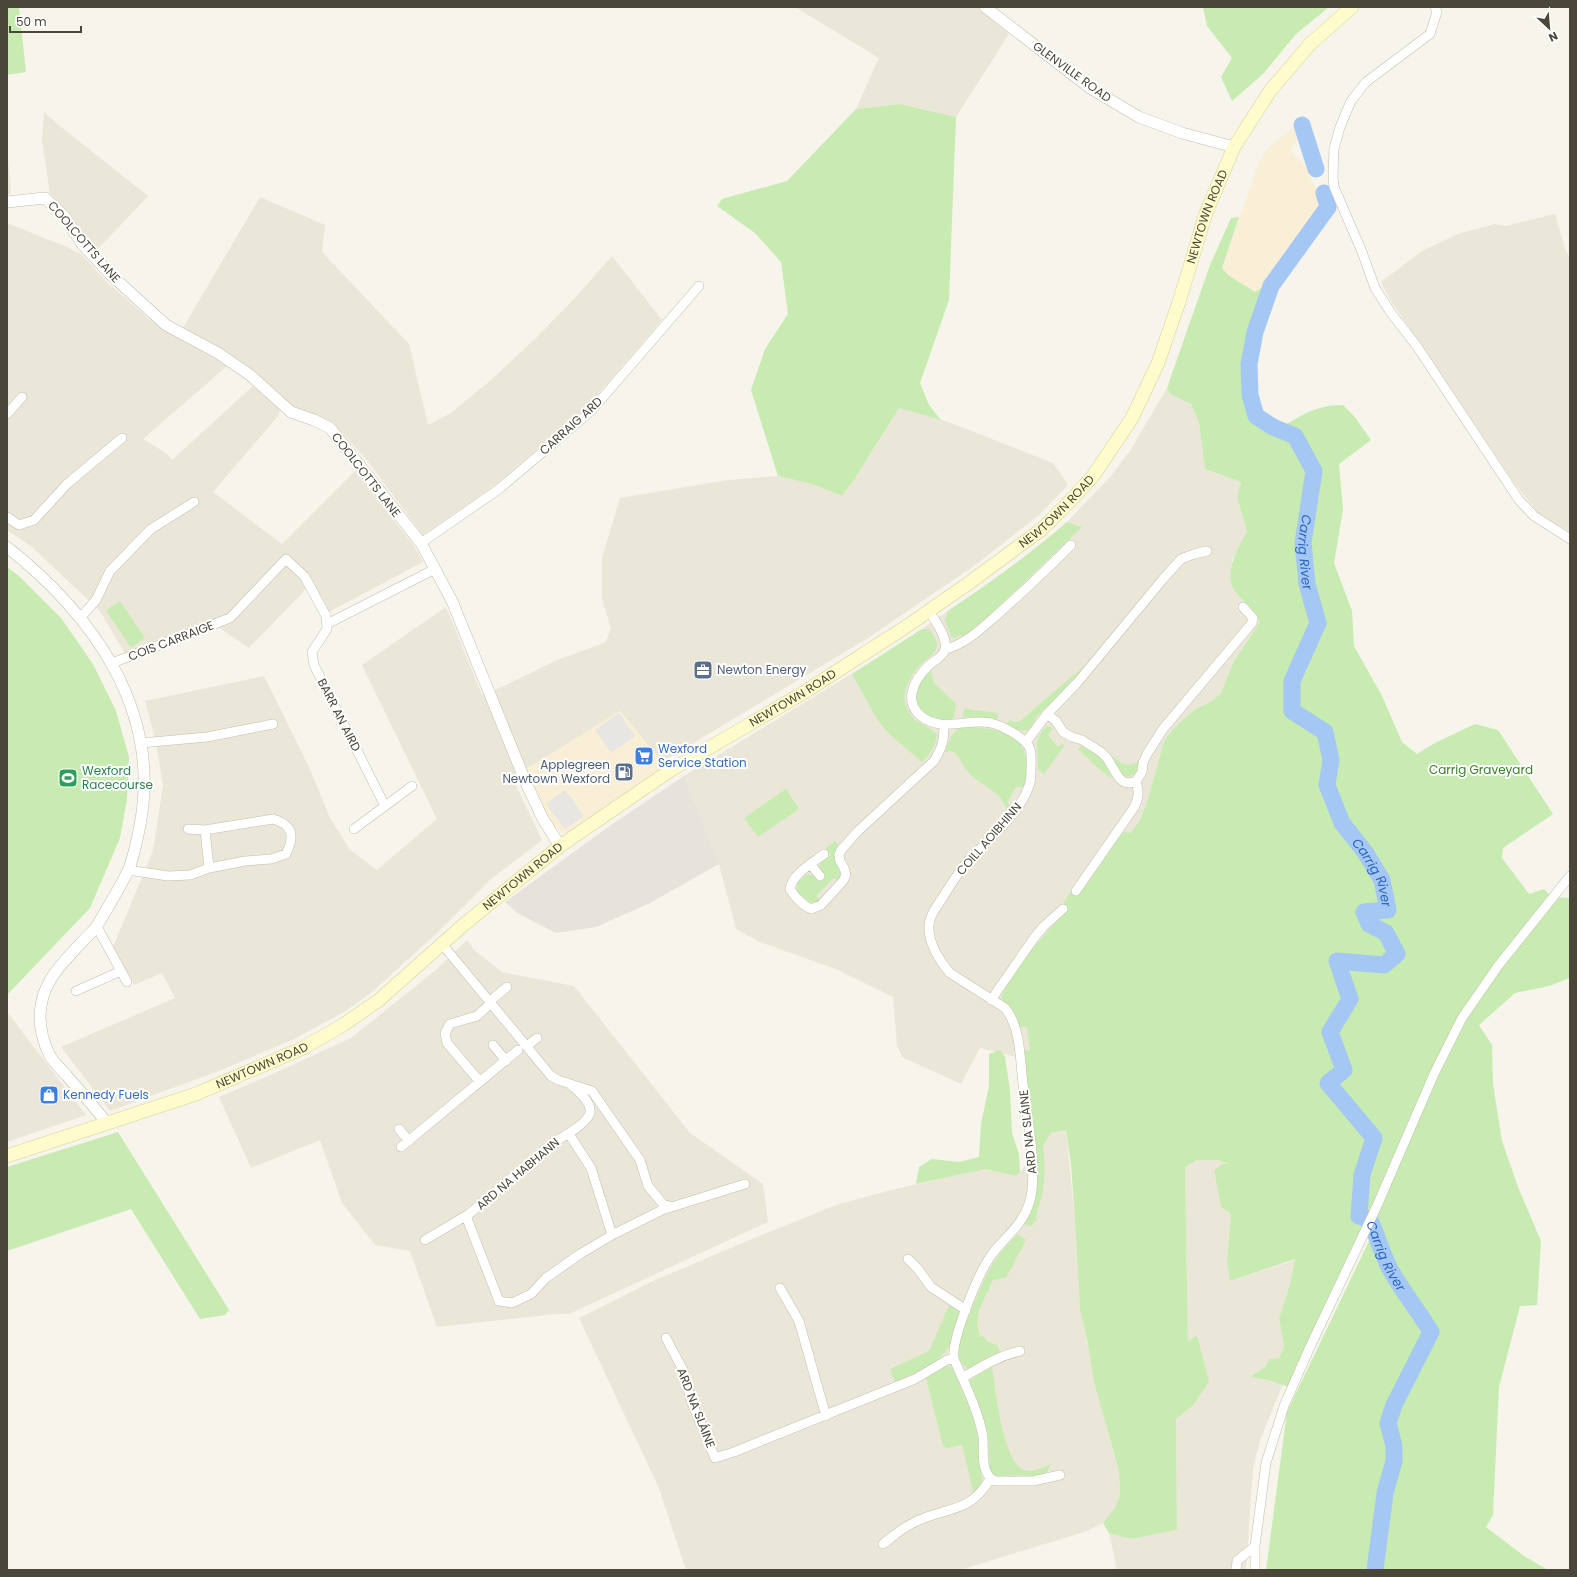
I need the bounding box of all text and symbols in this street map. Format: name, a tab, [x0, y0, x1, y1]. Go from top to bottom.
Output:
scale bar	[10, 8, 81, 34]
north arrow	[1529, 8, 1569, 48]
text: 50 m	[16, 13, 47, 30]
text: N	[1546, 28, 1561, 46]
street label: GLENVILLE ROAD	[1030, 37, 1115, 106]
street label: NEWTOWN ROAD	[1182, 167, 1231, 266]
street label: COOLCOTTS LANE	[44, 197, 125, 286]
street label: CARRAIG ARD	[535, 393, 606, 459]
street label: COOLCOTTS LANE	[328, 429, 405, 521]
street label: NEWTOWN ROAD	[1015, 471, 1098, 551]
water label: Carrig River	[1293, 513, 1318, 594]
street label: COIS CARRAIGE	[126, 616, 216, 665]
office icon: Newton Energy	[692, 659, 714, 681]
place label: Newton Energy	[717, 661, 807, 678]
street label: NEWTOWN ROAD	[746, 665, 839, 731]
street label: BARR AN AIRD	[314, 675, 365, 754]
place label: Wexford Service Station	[658, 740, 747, 771]
supermarket icon: Wexford Service Station	[633, 745, 655, 767]
place label: Applegreen Newtown Wexford	[502, 756, 610, 787]
fuel station icon: Applegreen Newtown Wexford	[613, 761, 635, 783]
park label: Carrig Graveyard	[1429, 761, 1533, 778]
place label: Wexford Racecourse	[82, 762, 153, 793]
sports icon: Wexford Racecourse	[57, 767, 79, 789]
street label: COILL AOIBHINN	[952, 799, 1025, 879]
water label: Carrig River	[1347, 834, 1396, 910]
street label: NEWTOWN ROAD	[479, 838, 566, 914]
street label: NEWTOWN ROAD	[213, 1038, 311, 1092]
shop icon: Kennedy Fuels	[38, 1084, 60, 1106]
place label: Kennedy Fuels	[63, 1086, 149, 1103]
street label: ARD NA SLÁINE	[1015, 1089, 1040, 1175]
street label: ARD NA HABHANN	[472, 1134, 563, 1213]
water label: Carrig River	[1361, 1218, 1411, 1296]
street label: ARD NA SLÁINE	[673, 1365, 720, 1450]

